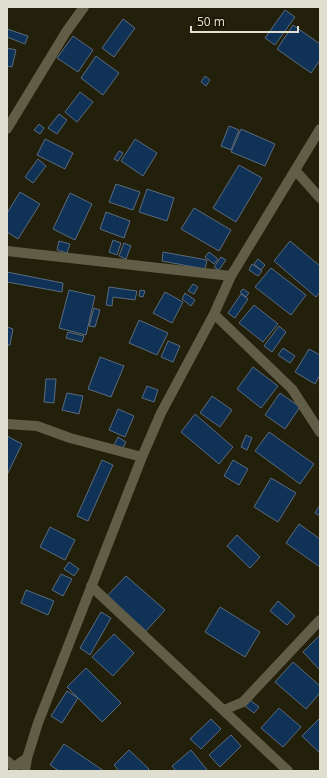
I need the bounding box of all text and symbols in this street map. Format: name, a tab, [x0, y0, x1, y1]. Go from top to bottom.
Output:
scale bar	[191, 8, 298, 34]
text: 50 m	[197, 13, 225, 30]

